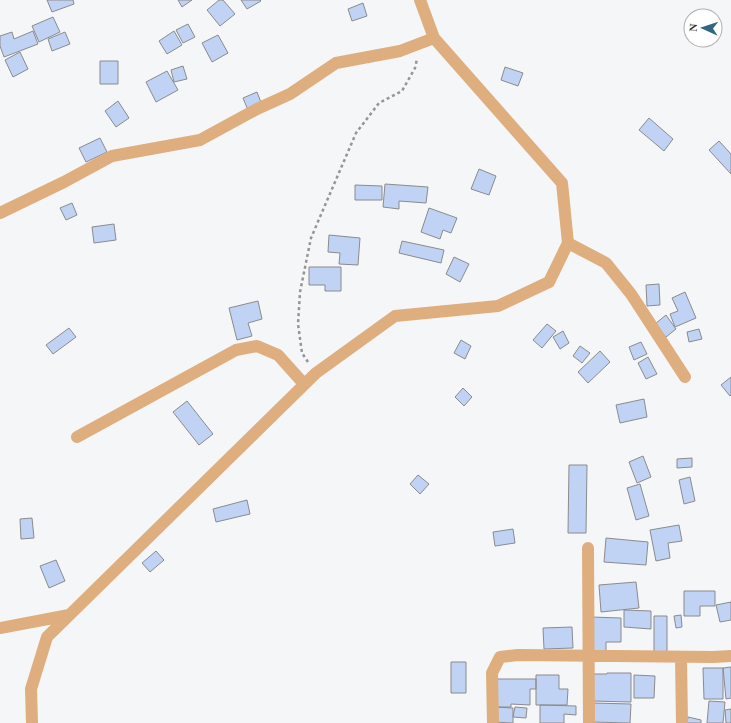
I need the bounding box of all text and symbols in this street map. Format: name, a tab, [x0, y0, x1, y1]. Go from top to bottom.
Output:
north arrow	[683, 8, 723, 48]
text: N	[687, 23, 699, 32]

